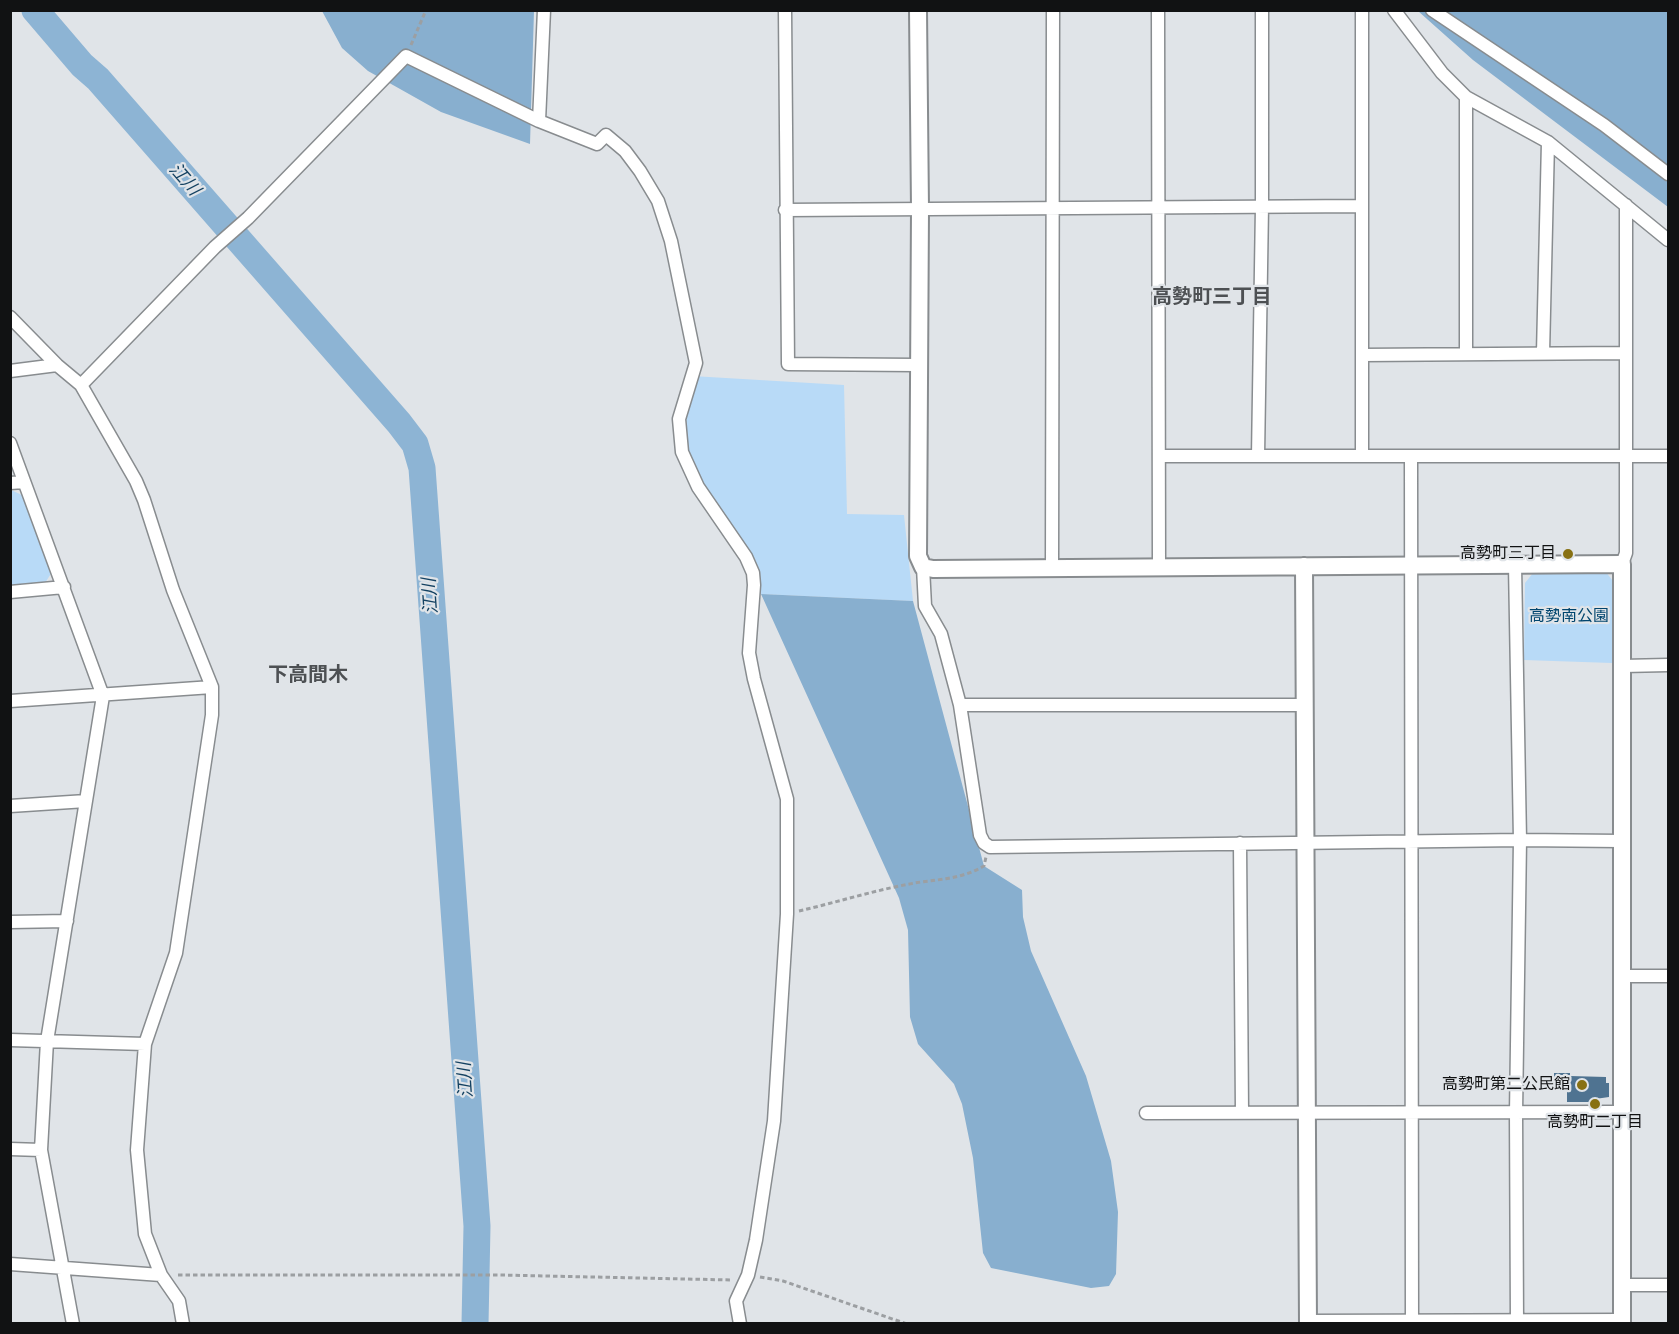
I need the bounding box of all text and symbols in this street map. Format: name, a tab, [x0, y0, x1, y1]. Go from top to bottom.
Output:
water label: 江川	[164, 159, 204, 201]
district label: 高勢町三丁目	[1152, 286, 1272, 310]
place label: 高勢町三丁目	[1460, 544, 1556, 564]
marker: 高勢町三丁目	[1561, 547, 1575, 561]
water label: 江川	[419, 577, 443, 615]
park label: 高勢南公園	[1529, 607, 1609, 627]
district label: 下高間木	[268, 664, 348, 688]
water label: 江川	[454, 1061, 478, 1099]
place label: 高勢町第二公民館	[1442, 1075, 1570, 1095]
marker: 高勢町第二公民館	[1575, 1078, 1589, 1092]
marker: 高勢町二丁目	[1588, 1097, 1602, 1111]
place label: 高勢町二丁目	[1547, 1113, 1643, 1133]

